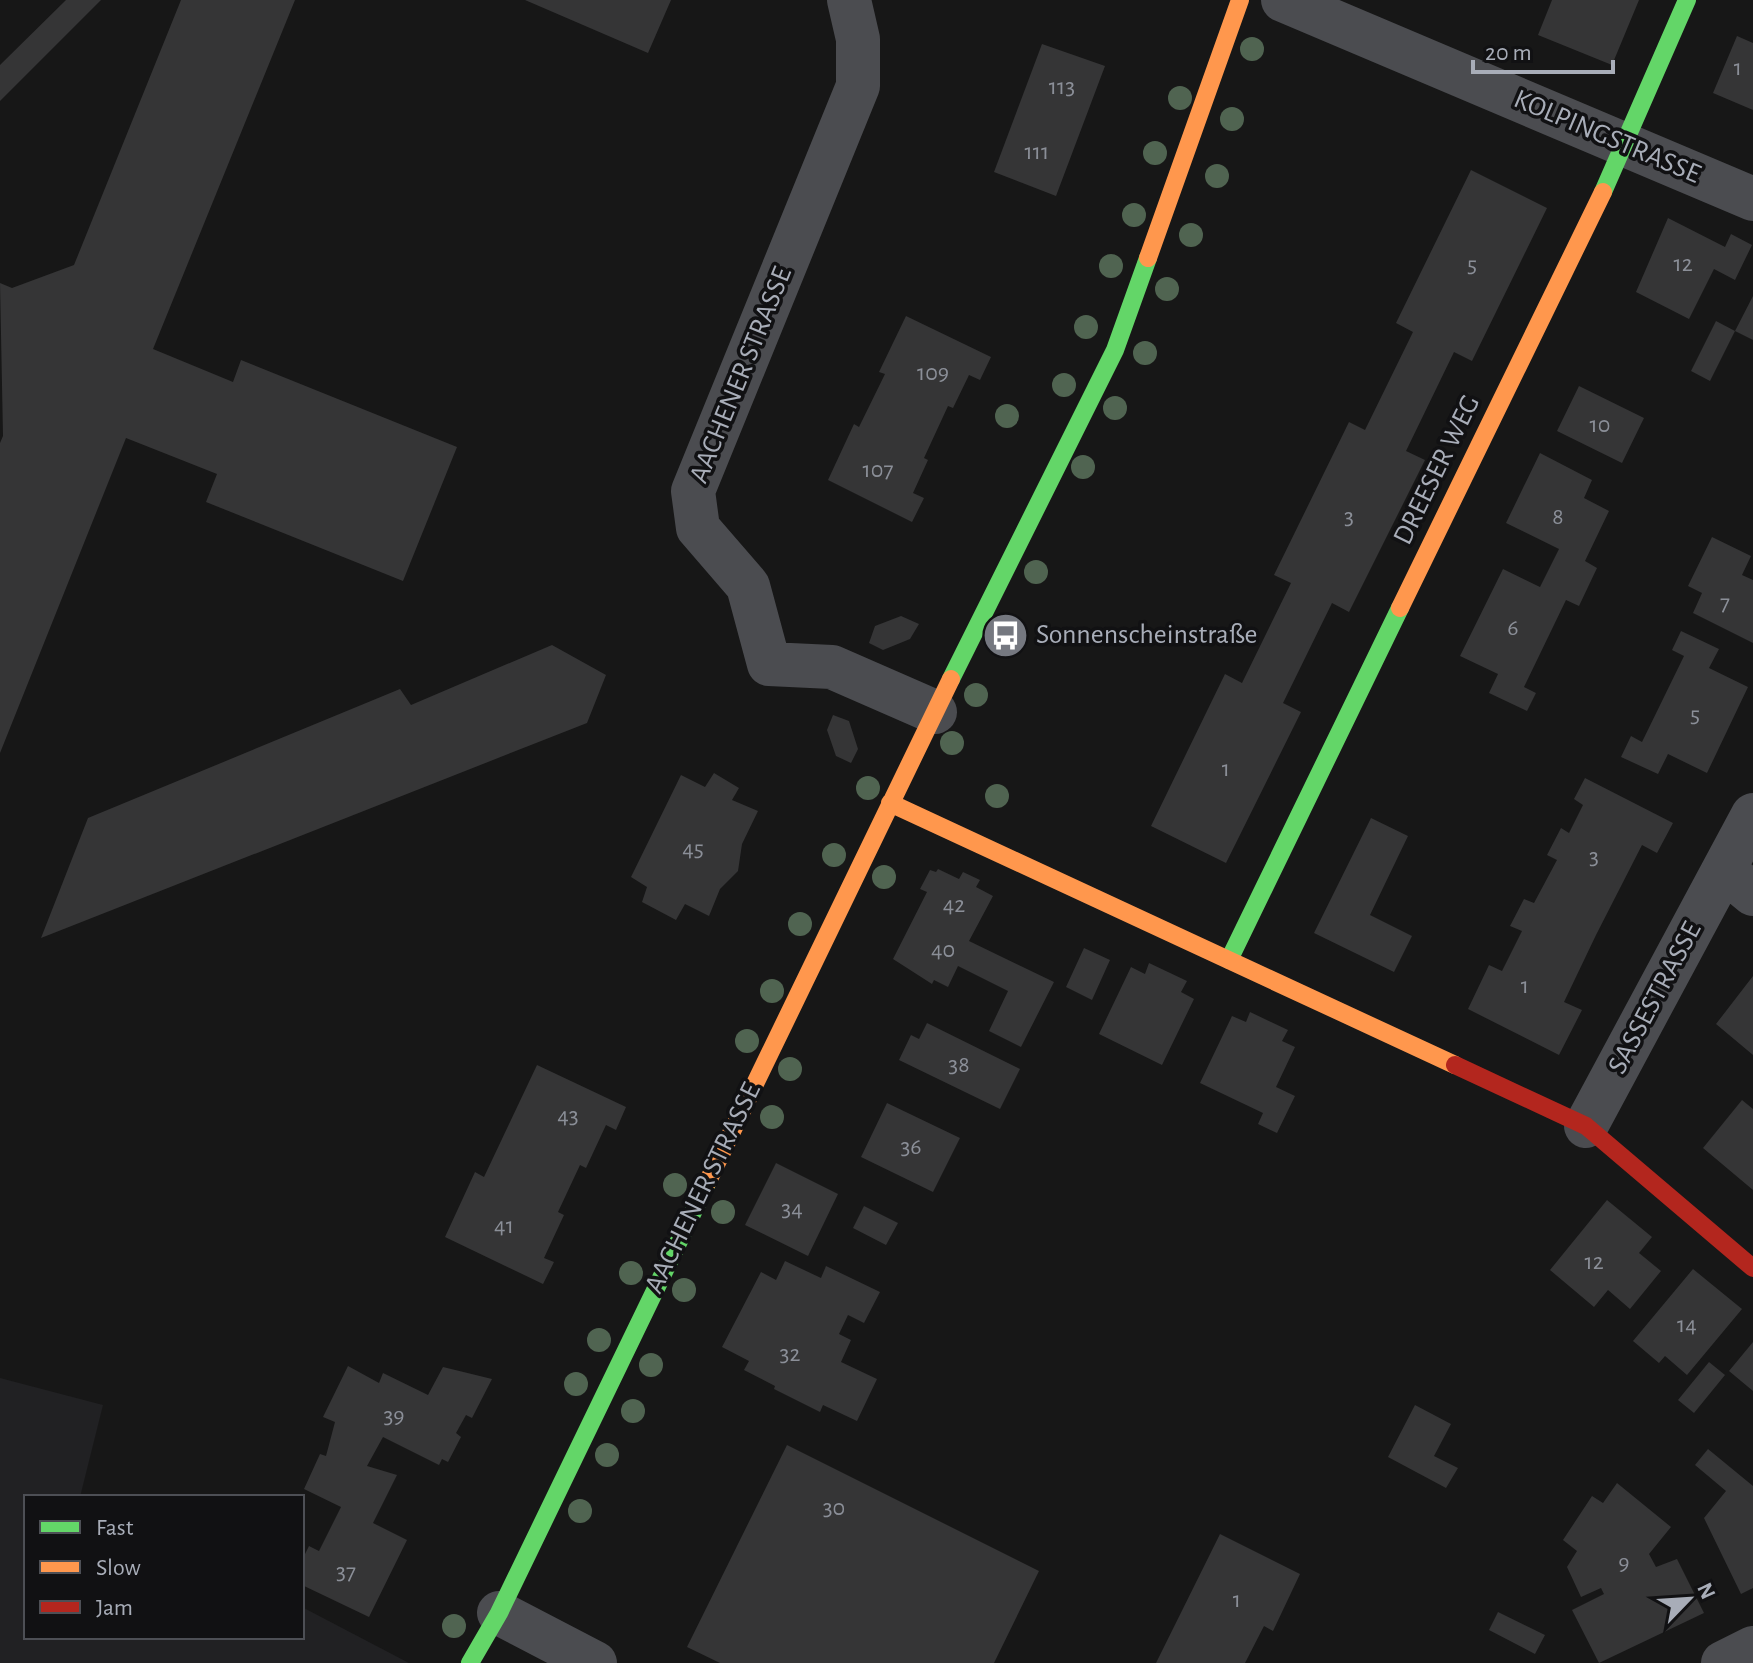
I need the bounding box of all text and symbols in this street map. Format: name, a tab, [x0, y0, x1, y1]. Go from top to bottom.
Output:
scale bar	[1473, 24, 1613, 74]
text: 20 m	[1485, 41, 1532, 65]
house number: 1	[1734, 56, 1742, 80]
house number: 113	[1049, 75, 1075, 99]
street label: KOLPINGSTRASSE	[1510, 85, 1704, 189]
house number: 111	[1025, 140, 1049, 164]
house number: 12	[1673, 252, 1693, 276]
house number: 5	[1467, 253, 1477, 277]
street label: AACHENER STRASSE	[685, 263, 797, 487]
house number: 109	[917, 361, 949, 385]
street label: DREESER WEG	[1389, 391, 1485, 549]
house number: 10	[1590, 413, 1610, 437]
house number: 107	[863, 458, 893, 482]
house number: 3	[1344, 505, 1354, 529]
house number: 8	[1552, 505, 1564, 529]
house number: 7	[1720, 591, 1730, 615]
bus stop icon: Sonnenscheinstraße	[981, 611, 1029, 659]
house number: 6	[1507, 616, 1519, 640]
place label: Sonnenscheinstraße	[1036, 621, 1257, 649]
house number: 5	[1690, 703, 1700, 727]
house number: 1	[1222, 757, 1230, 781]
house number: 45	[682, 837, 704, 861]
house number: 3	[1589, 845, 1599, 869]
house number: 42	[943, 893, 965, 917]
street label: SASSESTRASSE	[1603, 917, 1707, 1079]
house number: 40	[931, 938, 955, 962]
house number: 1	[1521, 974, 1529, 998]
house number: 38	[948, 1053, 970, 1077]
street label: AACHENER STRASSE	[640, 1078, 766, 1298]
house number: 43	[557, 1104, 579, 1128]
house number: 36	[900, 1135, 922, 1159]
house number: 34	[781, 1197, 803, 1221]
house number: 41	[494, 1214, 514, 1238]
house number: 12	[1584, 1250, 1604, 1274]
house number: 14	[1677, 1313, 1697, 1337]
house number: 32	[780, 1342, 800, 1366]
house number: 39	[383, 1404, 405, 1428]
legend	[24, 1495, 304, 1639]
house number: 30	[823, 1496, 845, 1520]
text: Fast	[96, 1516, 134, 1540]
house number: 9	[1618, 1551, 1630, 1575]
text: Slow	[96, 1556, 141, 1580]
north arrow	[1649, 1559, 1729, 1639]
house number: 37	[336, 1560, 356, 1584]
text: N	[1693, 1579, 1719, 1603]
house number: 1	[1233, 1588, 1241, 1612]
text: Jam	[96, 1596, 133, 1620]

